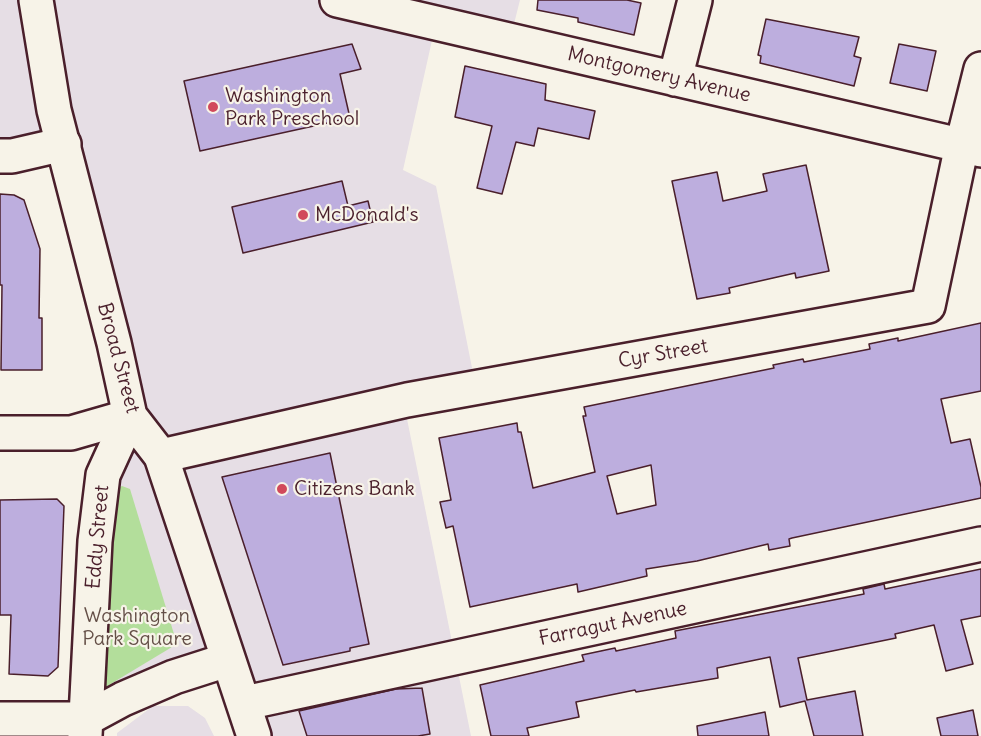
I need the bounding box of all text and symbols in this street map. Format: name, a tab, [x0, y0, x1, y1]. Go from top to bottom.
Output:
street label: Montgomery Avenue	[565, 42, 753, 108]
place label: Washington Park Preschool	[225, 84, 359, 131]
marker: Washington Park Preschool	[206, 100, 220, 114]
place label: McDonald's	[315, 203, 419, 227]
marker: McDonald's	[296, 208, 310, 222]
street label: Broad Street	[92, 300, 144, 416]
street label: Cyr Street	[616, 334, 710, 374]
place label: Citizens Bank	[294, 477, 415, 501]
marker: Citizens Bank	[275, 482, 289, 496]
street label: Eddy Street	[81, 484, 115, 590]
street label: Farragut Avenue	[537, 597, 689, 651]
park label: Washington Park Square	[82, 604, 192, 651]

